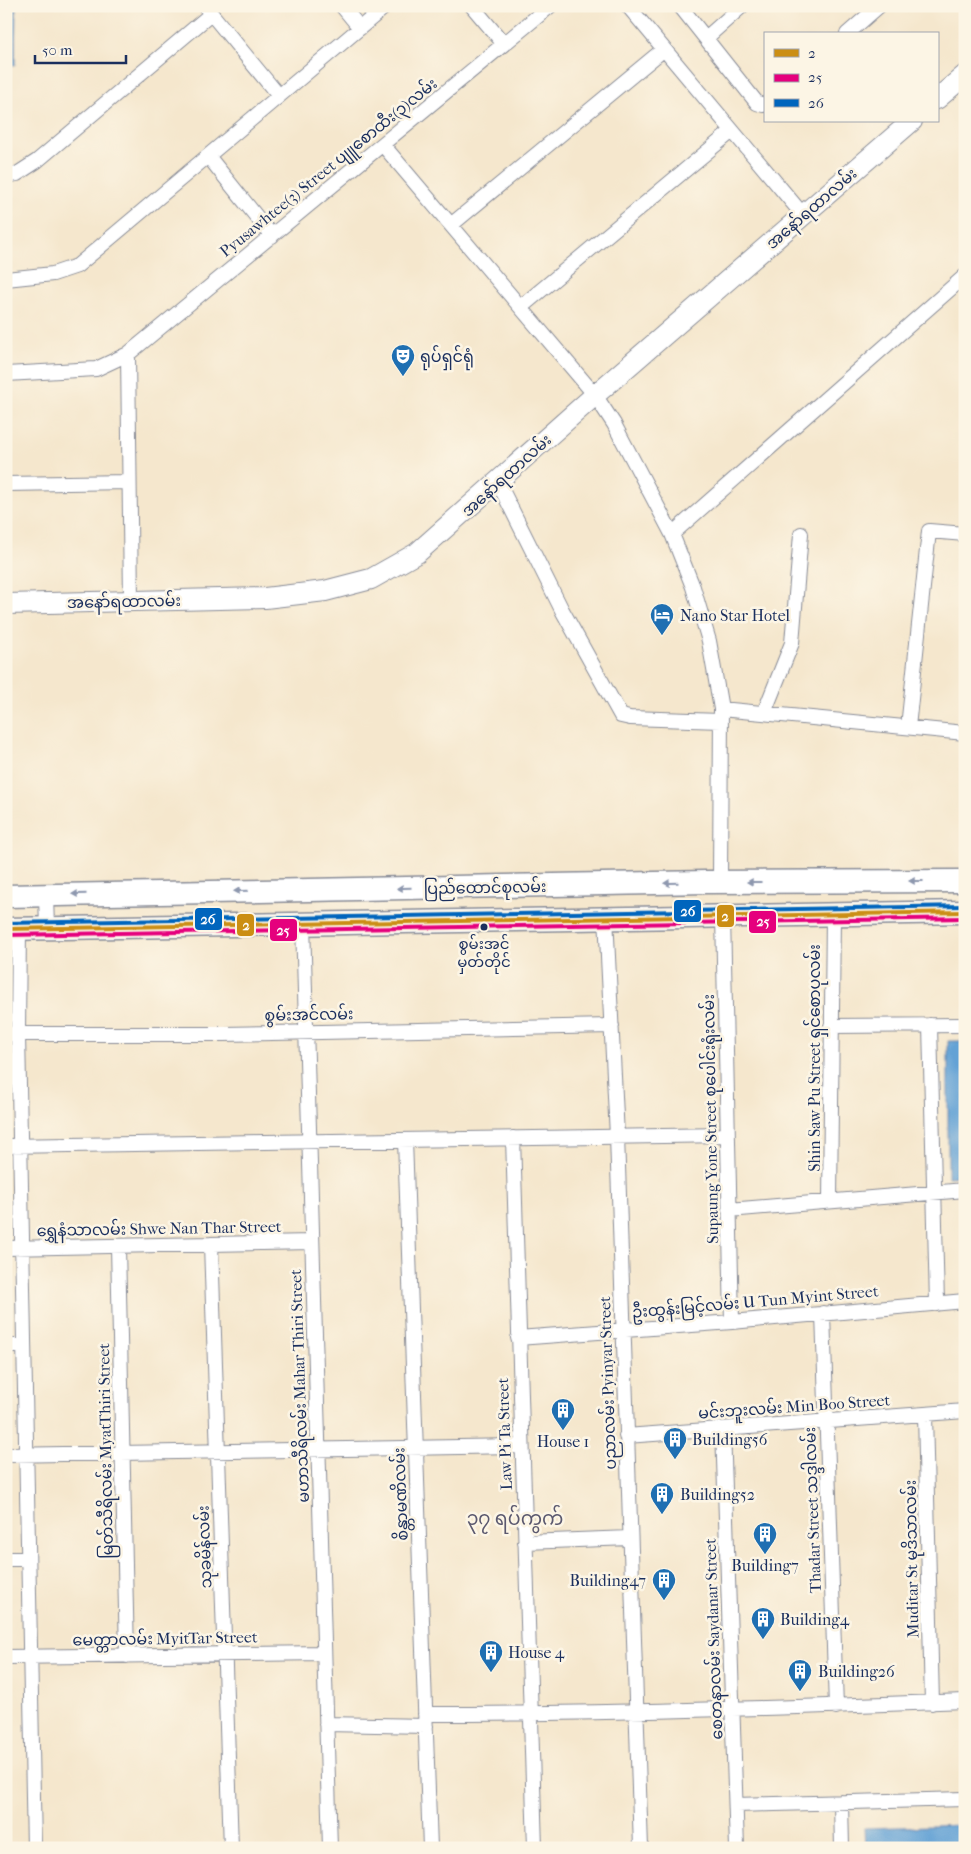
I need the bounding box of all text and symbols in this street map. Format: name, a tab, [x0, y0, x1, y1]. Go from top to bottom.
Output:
scale bar	[35, 32, 126, 64]
legend	[764, 32, 938, 122]
text: 50 m	[42, 41, 73, 59]
text: 2	[808, 44, 816, 62]
text: 25	[808, 68, 822, 86]
street label: Pyusawhtee(3) Street ပျူစောထီး(၃)လမ်း	[215, 72, 443, 264]
text: 26	[808, 94, 825, 112]
street label: အနော်ရထာလမ်း	[761, 162, 863, 256]
theatre icon: ရုပ်ရှင်ရုံ	[390, 343, 416, 377]
place label: ရုပ်ရှင်ရုံ	[420, 345, 474, 371]
street label: အနော်ရထာလမ်း	[456, 429, 558, 524]
street label: အနော်ရထာလမ်း	[67, 589, 181, 616]
hotel icon: Nano Star Hotel	[649, 602, 675, 636]
place label: Nano Star Hotel	[680, 606, 791, 625]
street label: ပြည်ထောင်စုလမ်း	[423, 875, 547, 903]
one-way arrow	[908, 877, 924, 885]
one-way arrow	[745, 878, 761, 886]
one-way arrow	[663, 879, 679, 887]
one-way arrow	[395, 884, 411, 892]
one-way arrow	[233, 887, 249, 895]
one-way arrow	[70, 891, 86, 899]
line badge: 26	[673, 899, 702, 923]
text: 26	[681, 903, 696, 920]
line badge: 2	[716, 904, 735, 928]
line badge: 26	[194, 907, 223, 931]
text: 2	[721, 908, 729, 925]
line badge: 25	[748, 910, 777, 934]
text: 26	[201, 911, 216, 928]
line badge: 2	[236, 913, 255, 937]
text: 25	[756, 913, 770, 930]
text: 2	[242, 917, 250, 934]
line badge: 25	[269, 918, 298, 942]
text: 25	[276, 922, 290, 939]
marker: စွမ်းအင် မှတ်တိုင်	[479, 922, 489, 932]
place label: စွမ်းအင် မှတ်တိုင်	[457, 934, 511, 974]
street label: Shin Saw Pu Street ရှင်စောပုလမ်း	[803, 944, 829, 1172]
street label: Supaung Yone Street စုပေါင်းရုံးလမ်း	[697, 994, 727, 1244]
street label: စွမ်းအင်လမ်း	[264, 1002, 354, 1029]
street label: ရွှေနံသာလမ်း Shwe Nan Thar Street	[36, 1215, 282, 1244]
street label: မဟာသီရိလမ်း Mahar Thiri Street	[284, 1268, 317, 1503]
street label: ဦးထွန်းမြင့်လမ်း U Tun Myint Street	[631, 1279, 880, 1326]
street label: ပညာလမ်း Pyinyar Street	[593, 1296, 624, 1470]
street label: မြတ်သီရိလမ်း MyatThiri Street	[92, 1343, 121, 1559]
street label: Law Pi Ta Street	[493, 1377, 516, 1490]
street label: မင်းဘူးလမ်း Min Boo Street	[697, 1388, 891, 1428]
building icon: House 1	[550, 1397, 576, 1431]
building icon: Building56	[662, 1426, 688, 1460]
street label: Thadar Street သဒ္ဒါလမ်း	[798, 1426, 829, 1594]
place label: Building56	[692, 1430, 768, 1449]
place label: House 1	[537, 1432, 589, 1451]
street label: စိန္တာမဏိလမ်း	[387, 1447, 416, 1541]
street label: Muditar St မုဒိသာလမ်း	[899, 1480, 927, 1638]
building icon: Building52	[649, 1481, 675, 1515]
place label: Building52	[680, 1485, 755, 1504]
district label: ၃၇ ရပ်ကွက်	[467, 1504, 563, 1534]
street label: သုခမိန်လမ်း	[192, 1505, 220, 1589]
building icon: Building7	[752, 1521, 778, 1555]
street label: စေတနာလမ်း Saydanar Street	[698, 1538, 731, 1740]
place label: Building7	[731, 1556, 799, 1575]
building icon: Building47	[651, 1567, 677, 1601]
place label: Building47	[570, 1571, 646, 1590]
building icon: Building4	[750, 1606, 776, 1640]
place label: Building4	[780, 1610, 850, 1629]
street label: မေတ္တာလမ်း MyitTar Street	[72, 1625, 258, 1654]
building icon: House 4	[478, 1639, 504, 1673]
place label: House 4	[508, 1643, 565, 1662]
building icon: Building26	[787, 1658, 813, 1692]
place label: Building26	[818, 1662, 895, 1681]

